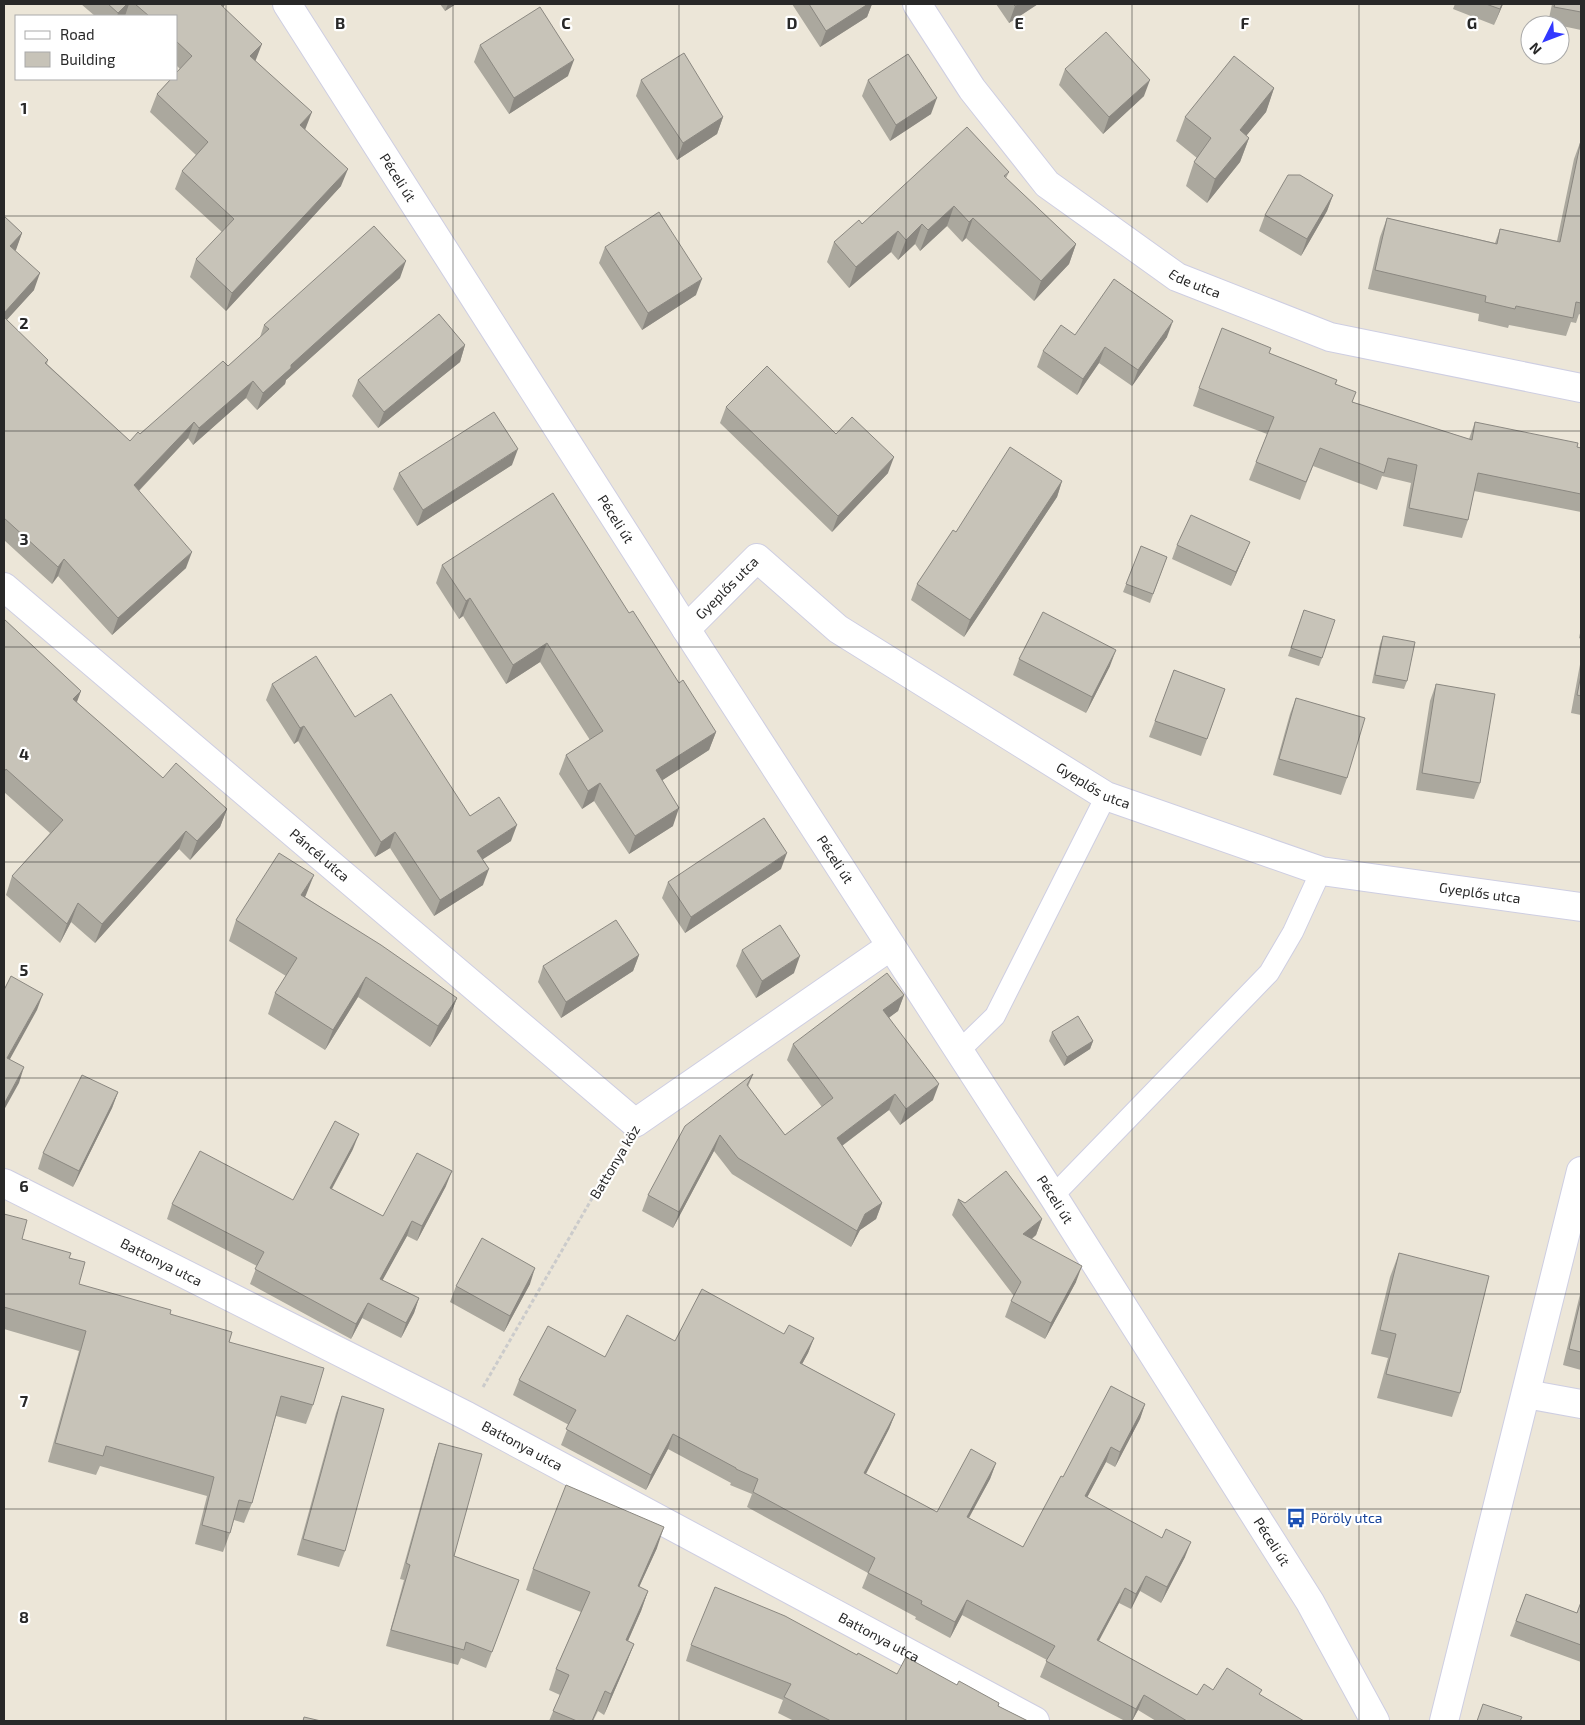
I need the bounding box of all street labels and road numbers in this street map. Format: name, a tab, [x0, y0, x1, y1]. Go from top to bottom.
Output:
street label: Péceli út	[377, 150, 420, 205]
street label: Ede utca	[1166, 265, 1223, 301]
street label: Péceli út	[594, 491, 638, 546]
street label: Gyeplős utca	[692, 553, 762, 623]
street label: Gyeplős utca	[1053, 758, 1133, 812]
street label: Páncél utca	[286, 824, 353, 885]
street label: Péceli út	[814, 832, 857, 886]
street label: Gyeplős utca	[1438, 878, 1522, 907]
street label: Battonya köz	[586, 1122, 643, 1202]
street label: Péceli út	[1034, 1172, 1077, 1227]
street label: Battonya utca	[118, 1234, 205, 1289]
street label: Battonya utca	[479, 1417, 566, 1474]
street label: Péceli út	[1251, 1514, 1294, 1569]
street label: Battonya utca	[836, 1608, 923, 1665]

